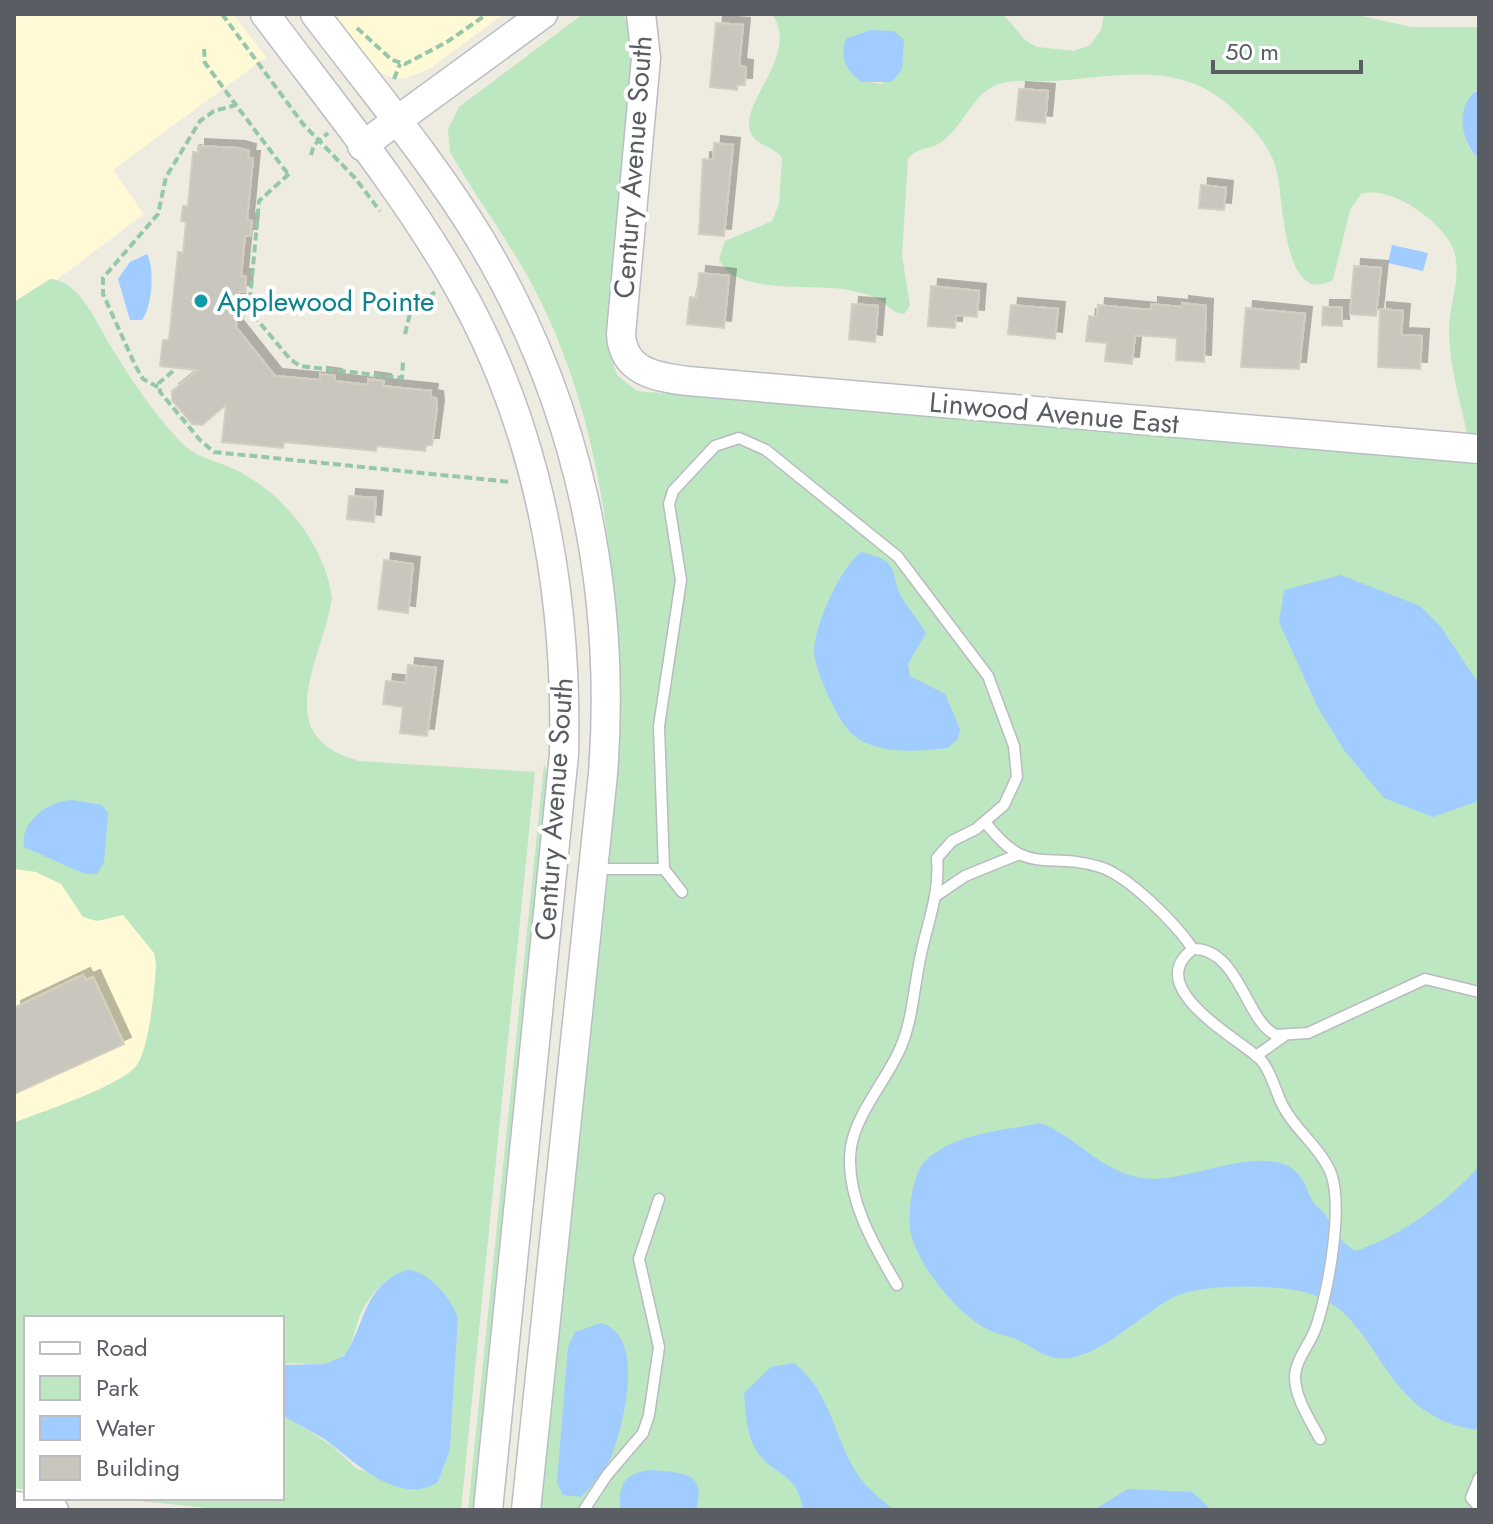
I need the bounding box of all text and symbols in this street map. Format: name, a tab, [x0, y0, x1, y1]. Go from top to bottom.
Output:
scale bar	[1213, 24, 1361, 74]
street label: Century Avenue South	[603, 34, 663, 300]
text: 50 m	[1225, 34, 1279, 69]
place label: Applewood Pointe	[217, 281, 434, 322]
marker: Applewood Pointe	[192, 292, 210, 310]
street label: Linwood Avenue East	[927, 382, 1181, 444]
street label: Century Avenue South	[524, 676, 584, 942]
legend	[24, 1316, 284, 1500]
text: Road	[96, 1330, 148, 1365]
text: Park	[96, 1370, 139, 1405]
text: Water	[96, 1410, 156, 1445]
text: Building	[96, 1450, 180, 1485]

